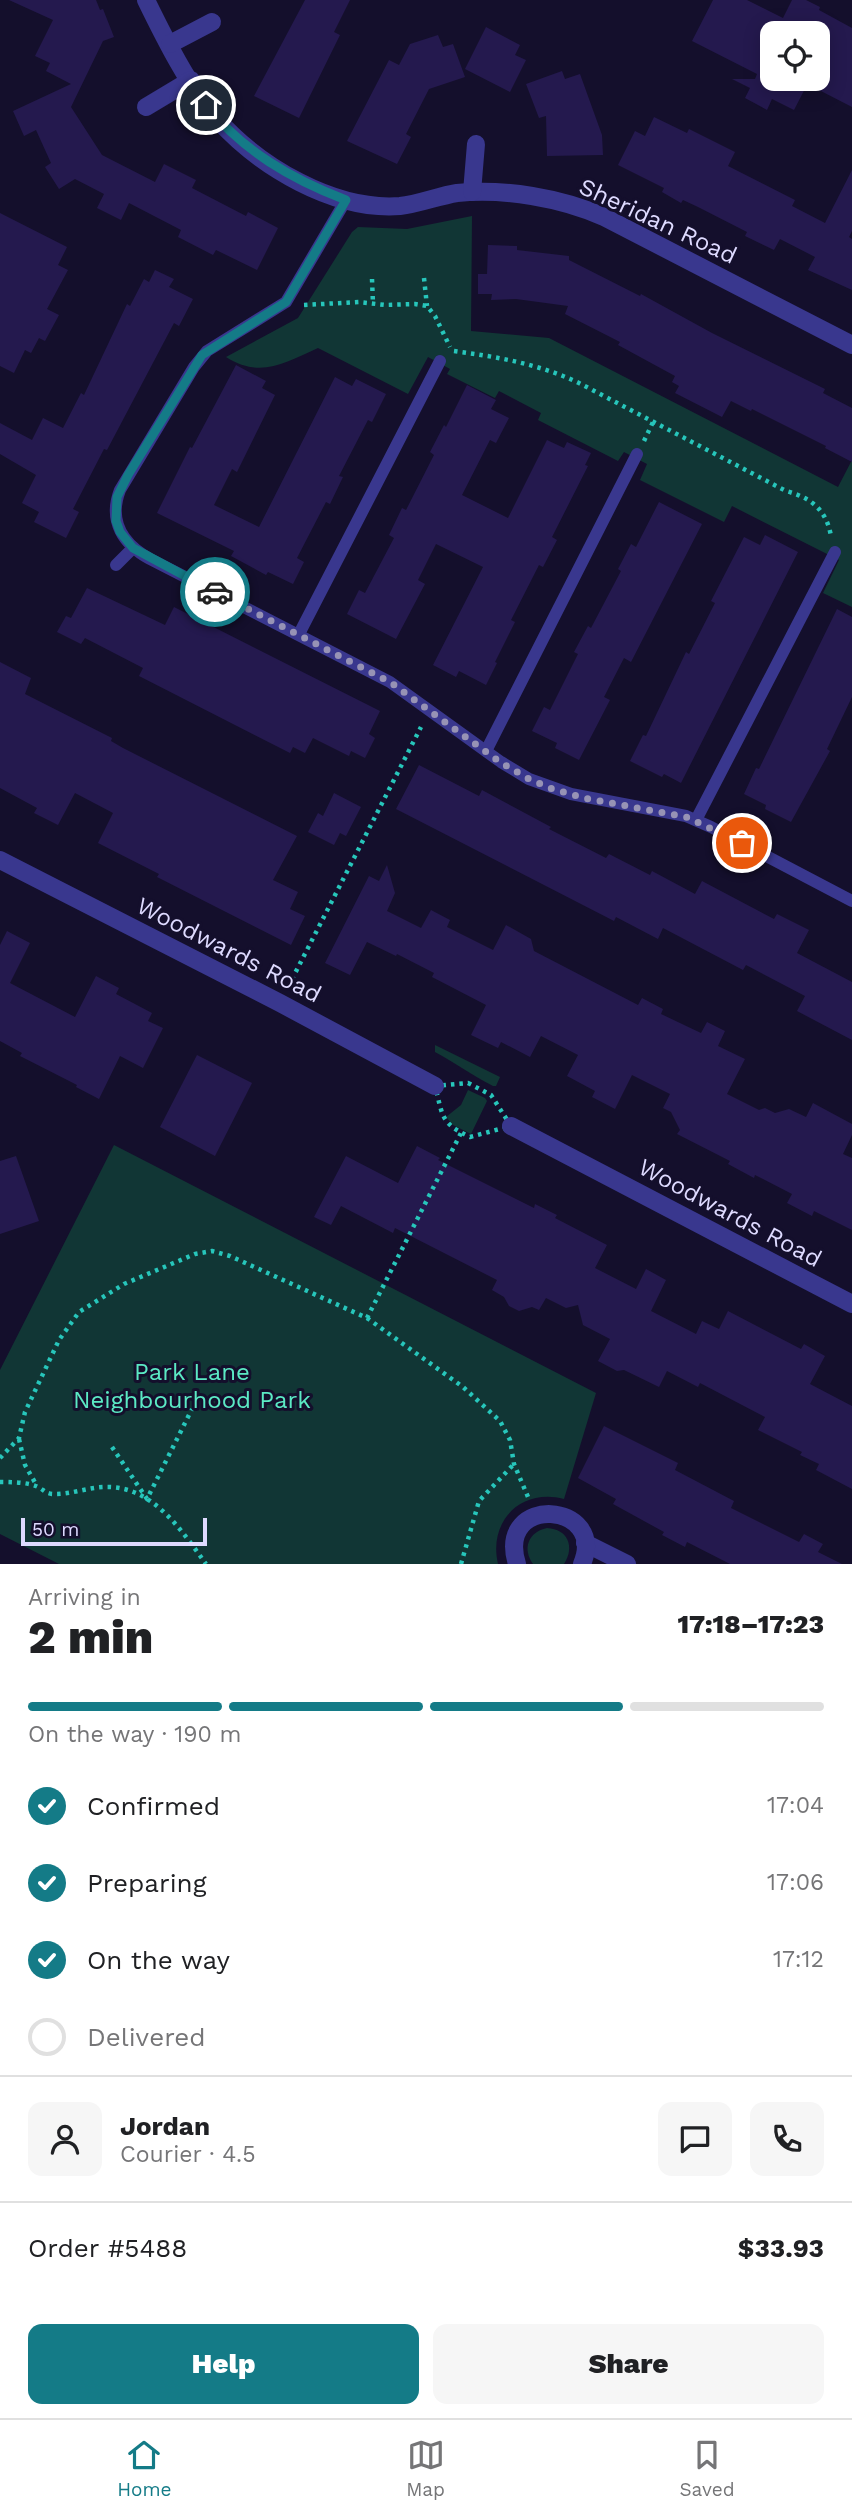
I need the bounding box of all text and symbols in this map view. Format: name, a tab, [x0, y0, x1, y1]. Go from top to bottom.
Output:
map controls	[760, 21, 830, 91]
button: locate	[760, 21, 830, 91]
pin	[176, 75, 236, 135]
icon: home	[187, 86, 225, 124]
street label: Sheridan Road	[575, 172, 741, 270]
courier	[180, 557, 250, 627]
icon: car	[196, 573, 234, 611]
pin	[712, 813, 772, 873]
icon: bag	[723, 824, 761, 862]
street label: Woodwards Road	[132, 891, 326, 1009]
street label: Woodwards Road	[634, 1153, 826, 1273]
park label: Park Lane Neighbourhood Park	[73, 1358, 311, 1414]
scale bar	[21, 1515, 206, 1547]
text: 50 m	[32, 1518, 79, 1541]
text: Arriving in	[28, 1584, 141, 1611]
text: 17:18–17:23	[677, 1609, 824, 1639]
text: 2 min	[28, 1610, 153, 1664]
text: On the way · 190 m	[28, 1721, 241, 1748]
icon: check	[28, 1787, 66, 1825]
text: Confirmed	[87, 1791, 220, 1821]
text: 17:04	[767, 1792, 824, 1819]
icon: check	[28, 1864, 66, 1902]
text: Preparing	[87, 1868, 207, 1898]
text: 17:06	[767, 1869, 824, 1896]
icon: check	[28, 1941, 66, 1979]
text: On the way	[87, 1945, 230, 1975]
text: 17:12	[773, 1946, 824, 1973]
text: Delivered	[87, 2022, 206, 2052]
button: person	[28, 2102, 102, 2176]
button: chat	[658, 2102, 732, 2176]
button: phone	[750, 2102, 824, 2176]
text: Jordan	[120, 2111, 210, 2141]
text: Courier · 4.5	[120, 2141, 256, 2168]
text: Order #5488	[28, 2233, 187, 2263]
text: $33.93	[738, 2233, 824, 2263]
button: Help	[28, 2324, 419, 2404]
button: Share	[433, 2324, 824, 2404]
tab: Home	[117, 2436, 172, 2501]
tab: Map	[406, 2436, 445, 2501]
tab: Saved	[679, 2436, 735, 2501]

